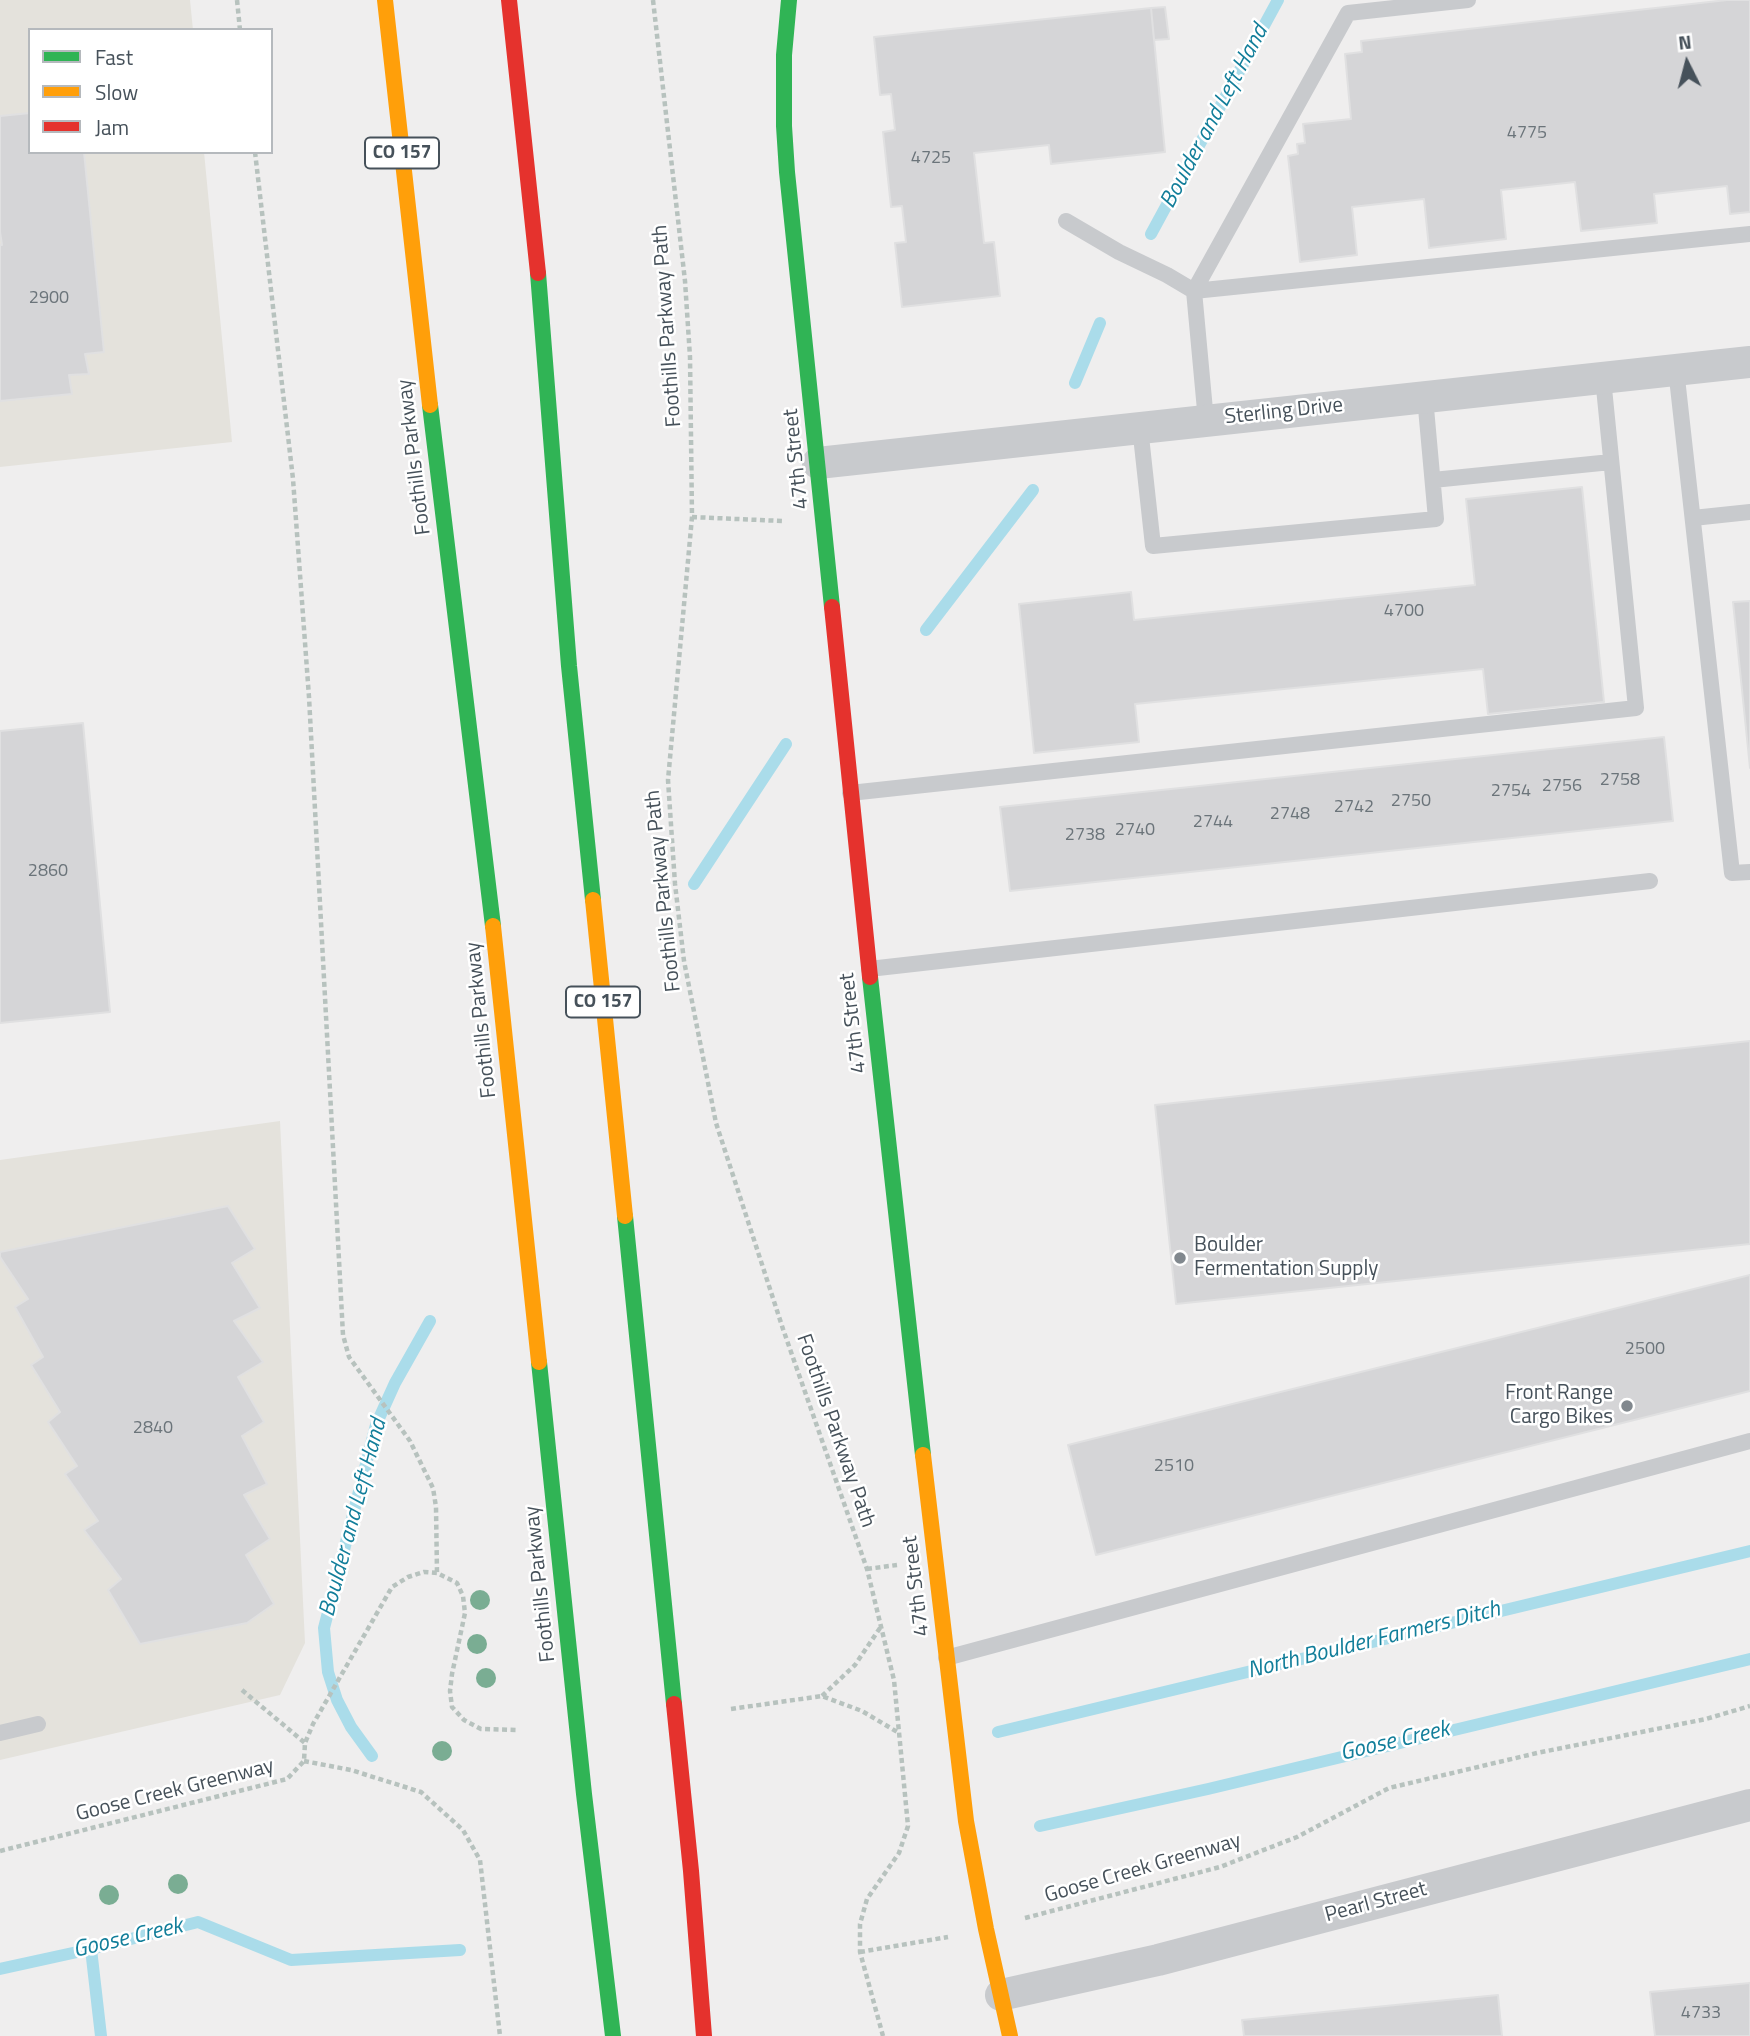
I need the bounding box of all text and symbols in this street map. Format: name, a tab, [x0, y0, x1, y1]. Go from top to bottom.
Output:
water label: Boulder and Left Hand	[1155, 21, 1275, 213]
text: N	[1677, 27, 1693, 57]
legend	[28, 28, 273, 154]
north arrow	[1652, 28, 1722, 98]
text: Fast	[95, 41, 133, 73]
text: Slow	[95, 76, 138, 108]
text: Jam	[95, 111, 129, 143]
house number: 4775	[1507, 123, 1547, 145]
road number: CO 157	[365, 138, 439, 168]
house number: 4725	[911, 148, 951, 170]
street label: Foothills Parkway Path	[648, 224, 688, 428]
house number: 2900	[29, 288, 69, 310]
street label: Foothills Parkway	[393, 378, 437, 536]
street label: Sterling Drive	[1224, 393, 1344, 431]
street label: 47th Street	[779, 407, 815, 511]
house number: 4700	[1384, 601, 1424, 623]
house number: 2758	[1600, 770, 1640, 792]
house number: 2756	[1542, 776, 1582, 798]
house number: 2754	[1491, 781, 1531, 803]
street label: Foothills Parkway Path	[641, 789, 687, 993]
house number: 2750	[1391, 791, 1431, 813]
house number: 2742	[1334, 797, 1374, 819]
house number: 2748	[1270, 804, 1310, 826]
house number: 2744	[1193, 812, 1233, 834]
house number: 2740	[1115, 820, 1155, 842]
house number: 2738	[1065, 825, 1105, 847]
house number: 2860	[28, 861, 68, 883]
street label: Foothills Parkway	[461, 941, 503, 1099]
street label: 47th Street	[835, 971, 873, 1075]
road number: CO 157	[566, 986, 640, 1018]
place label: Boulder Fermentation Supply	[1194, 1233, 1378, 1283]
marker: Boulder Fermentation Supply	[1172, 1250, 1188, 1266]
street label: Foothills Parkway Path	[790, 1331, 880, 1531]
house number: 2500	[1625, 1339, 1665, 1361]
place label: Front Range Cargo Bikes	[1505, 1381, 1613, 1431]
marker: Front Range Cargo Bikes	[1619, 1398, 1635, 1414]
water label: Boulder and Left Hand	[314, 1416, 394, 1620]
house number: 2840	[133, 1418, 173, 1440]
house number: 2510	[1154, 1456, 1194, 1478]
street label: Foothills Parkway	[520, 1505, 562, 1663]
street label: 47th Street	[898, 1534, 936, 1638]
water label: North Boulder Farmers Ditch	[1245, 1596, 1503, 1686]
water label: Goose Creek	[1338, 1716, 1452, 1768]
street label: Goose Creek Greenway	[73, 1754, 277, 1828]
street label: Goose Creek Greenway	[1042, 1829, 1244, 1909]
street label: Pearl Street	[1322, 1877, 1430, 1929]
water label: Goose Creek	[71, 1913, 185, 1965]
house number: 4733	[1681, 2003, 1721, 2025]

